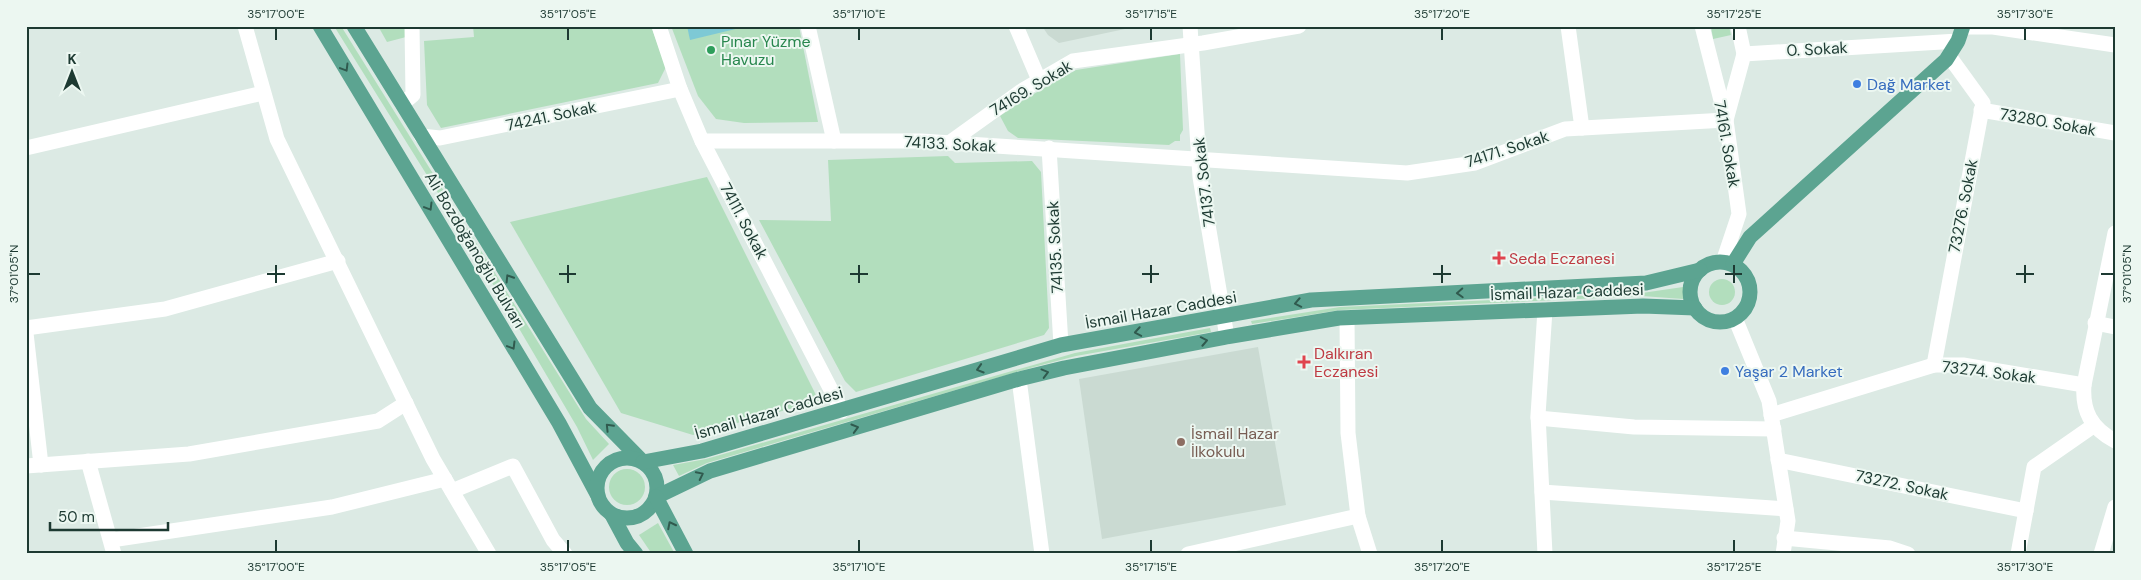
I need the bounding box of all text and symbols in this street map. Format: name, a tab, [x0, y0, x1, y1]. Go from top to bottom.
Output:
text: 35°17'00"E	[247, 6, 305, 22]
text: 35°17'05"E	[540, 6, 596, 22]
text: 35°17'10"E	[832, 6, 886, 22]
text: 35°17'15"E	[1125, 6, 1177, 22]
text: 35°17'20"E	[1414, 6, 1470, 22]
text: 35°17'25"E	[1706, 6, 1762, 22]
text: 35°17'30"E	[1997, 6, 2053, 22]
place label: Pınar Yüzme Havuzu	[721, 31, 811, 70]
street label: 0. Sokak	[1786, 37, 1848, 61]
marker: Pınar Yüzme Havuzu	[705, 44, 717, 56]
north arrow	[48, 48, 98, 98]
text: K	[67, 50, 77, 68]
street label: 74169. Sokak	[986, 55, 1076, 121]
one-way arrow	[338, 62, 348, 71]
place label: Dağ Market	[1867, 74, 1951, 95]
marker: Dağ Market	[1851, 78, 1863, 90]
street label: 74241. Sokak	[504, 96, 598, 136]
street label: 74161. Sokak	[1709, 99, 1745, 189]
street label: 73280. Sokak	[1998, 103, 2098, 141]
street label: 74171. Sokak	[1462, 126, 1552, 172]
street label: 74133. Sokak	[903, 131, 997, 157]
street label: 74137. Sokak	[1188, 136, 1220, 228]
street label: 73276. Sokak	[1944, 157, 1982, 255]
street label: Ali Bozdoğanoğlu Bulvarı	[420, 168, 530, 332]
street label: 74111. Sokak	[715, 179, 773, 263]
street label: 74135. Sokak	[1042, 200, 1068, 294]
one-way arrow	[422, 202, 432, 211]
text: 37°01'05"N	[6, 245, 22, 303]
text: 37°01'05"N	[2119, 245, 2135, 303]
place label: Seda Eczanesi	[1509, 248, 1615, 269]
marker: Seda Eczanesi	[1493, 252, 1505, 264]
one-way arrow	[506, 274, 516, 283]
street label: İsmail Hazar Caddesi	[1490, 279, 1644, 305]
street label: İsmail Hazar Caddesi	[1084, 286, 1238, 334]
one-way arrow	[1456, 287, 1464, 298]
one-way arrow	[1294, 297, 1303, 307]
one-way arrow	[1134, 326, 1143, 336]
one-way arrow	[1200, 337, 1208, 347]
one-way arrow	[506, 341, 516, 350]
place label: Dalkıran Eczanesi	[1314, 343, 1378, 382]
marker: Dalkıran Eczanesi	[1298, 356, 1310, 368]
street label: 73274. Sokak	[1941, 356, 2037, 388]
place label: Yaşar 2 Market	[1735, 361, 1843, 382]
one-way arrow	[977, 364, 985, 374]
marker: Yaşar 2 Market	[1719, 365, 1731, 377]
one-way arrow	[1040, 368, 1049, 379]
street label: İsmail Hazar Caddesi	[692, 382, 846, 444]
one-way arrow	[850, 423, 859, 433]
place label: İsmail Hazar İlkokulu	[1191, 423, 1279, 462]
one-way arrow	[606, 424, 615, 433]
marker: İsmail Hazar İlkokulu	[1175, 436, 1187, 448]
street label: 73272. Sokak	[1853, 465, 1951, 505]
one-way arrow	[695, 471, 704, 482]
scale bar	[50, 500, 168, 532]
text: 50 m	[58, 507, 95, 527]
one-way arrow	[667, 522, 677, 531]
text: 35°17'00"E	[247, 559, 305, 575]
text: 35°17'05"E	[540, 559, 596, 575]
text: 35°17'10"E	[832, 559, 886, 575]
text: 35°17'15"E	[1125, 559, 1177, 575]
text: 35°17'20"E	[1414, 559, 1470, 575]
text: 35°17'25"E	[1706, 559, 1762, 575]
text: 35°17'30"E	[1997, 559, 2053, 575]

